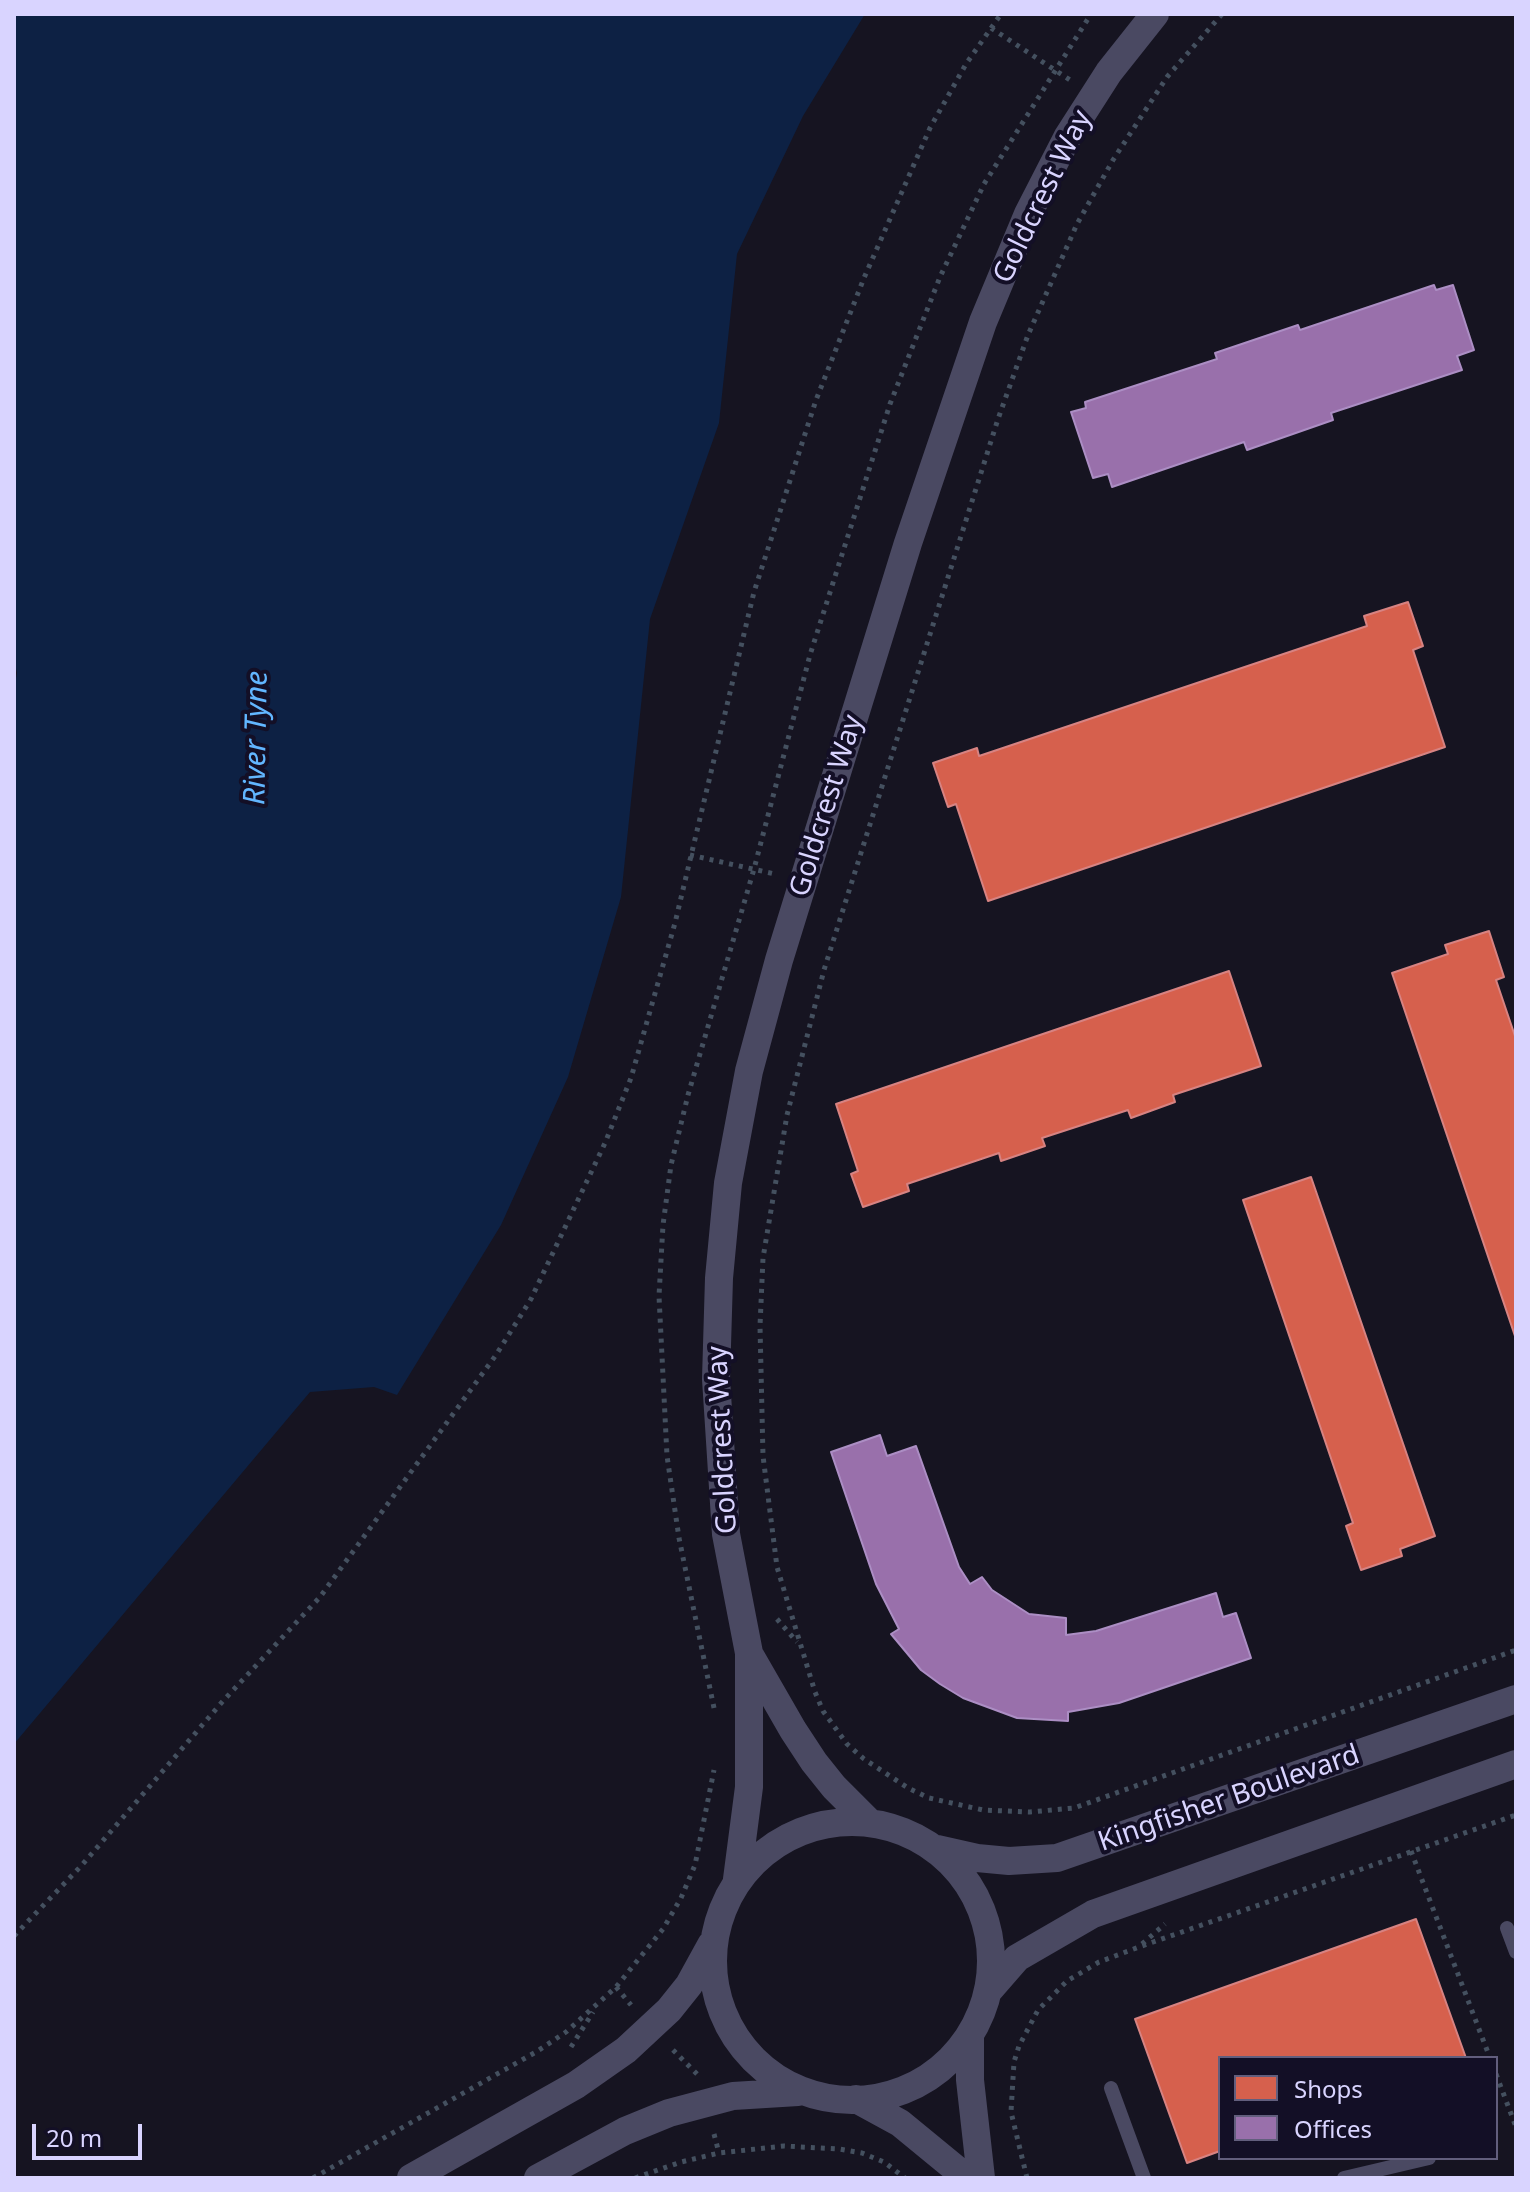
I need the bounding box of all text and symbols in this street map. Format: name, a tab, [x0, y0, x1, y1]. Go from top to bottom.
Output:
street label: Goldcrest Way	[987, 105, 1099, 289]
water label: River Tyne	[238, 670, 276, 806]
street label: Goldcrest Way	[783, 711, 871, 901]
street label: Goldcrest Way	[701, 1345, 745, 1535]
street label: Kingfisher Boulevard	[1094, 1738, 1364, 1860]
legend	[1218, 2056, 1498, 2160]
text: Shops	[1294, 2072, 1363, 2105]
scale bar	[36, 2108, 146, 2158]
text: Offices	[1294, 2112, 1372, 2145]
text: 20 m	[46, 2121, 102, 2154]

